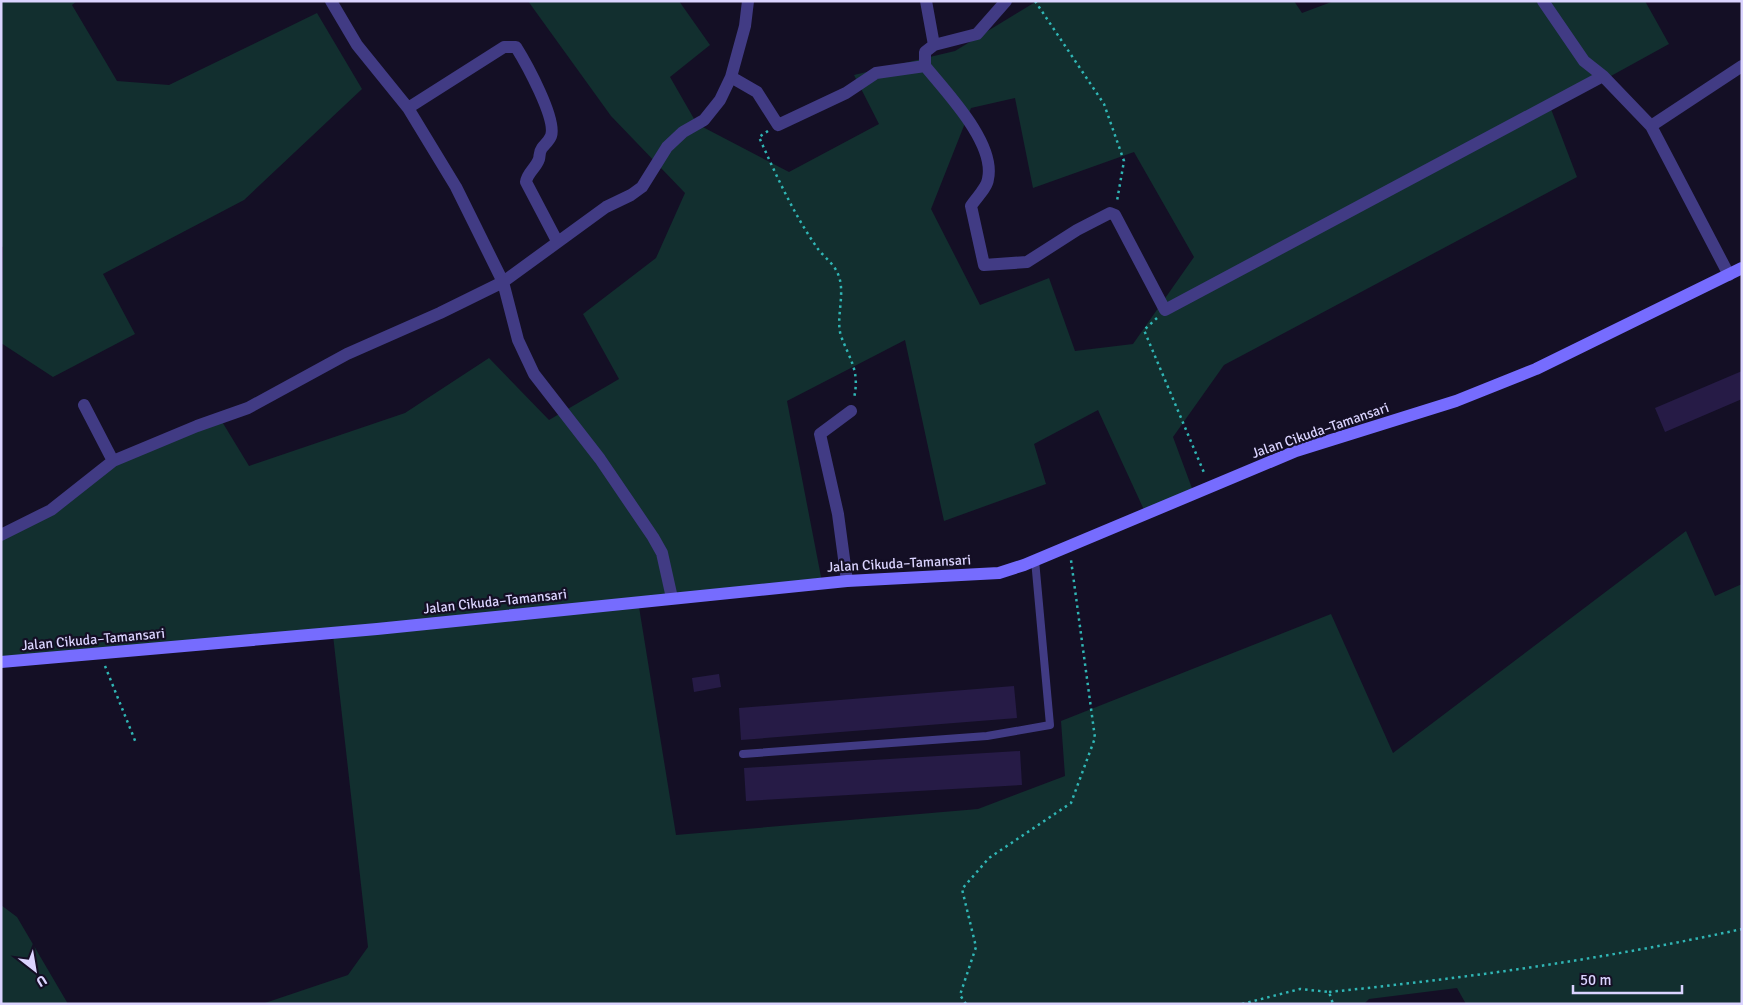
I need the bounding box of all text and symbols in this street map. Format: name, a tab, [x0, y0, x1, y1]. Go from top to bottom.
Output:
street label: Jalan Cikuda–Tamansari	[1249, 399, 1391, 462]
street label: Jalan Cikuda–Tamansari	[827, 551, 971, 576]
street label: Jalan Cikuda–Tamansari	[423, 586, 568, 617]
street label: Jalan Cikuda–Tamansari	[21, 625, 166, 654]
north arrow	[10, 945, 60, 995]
scale bar	[1573, 962, 1682, 994]
text: U	[33, 971, 50, 990]
text: 50 m	[1580, 971, 1611, 989]

